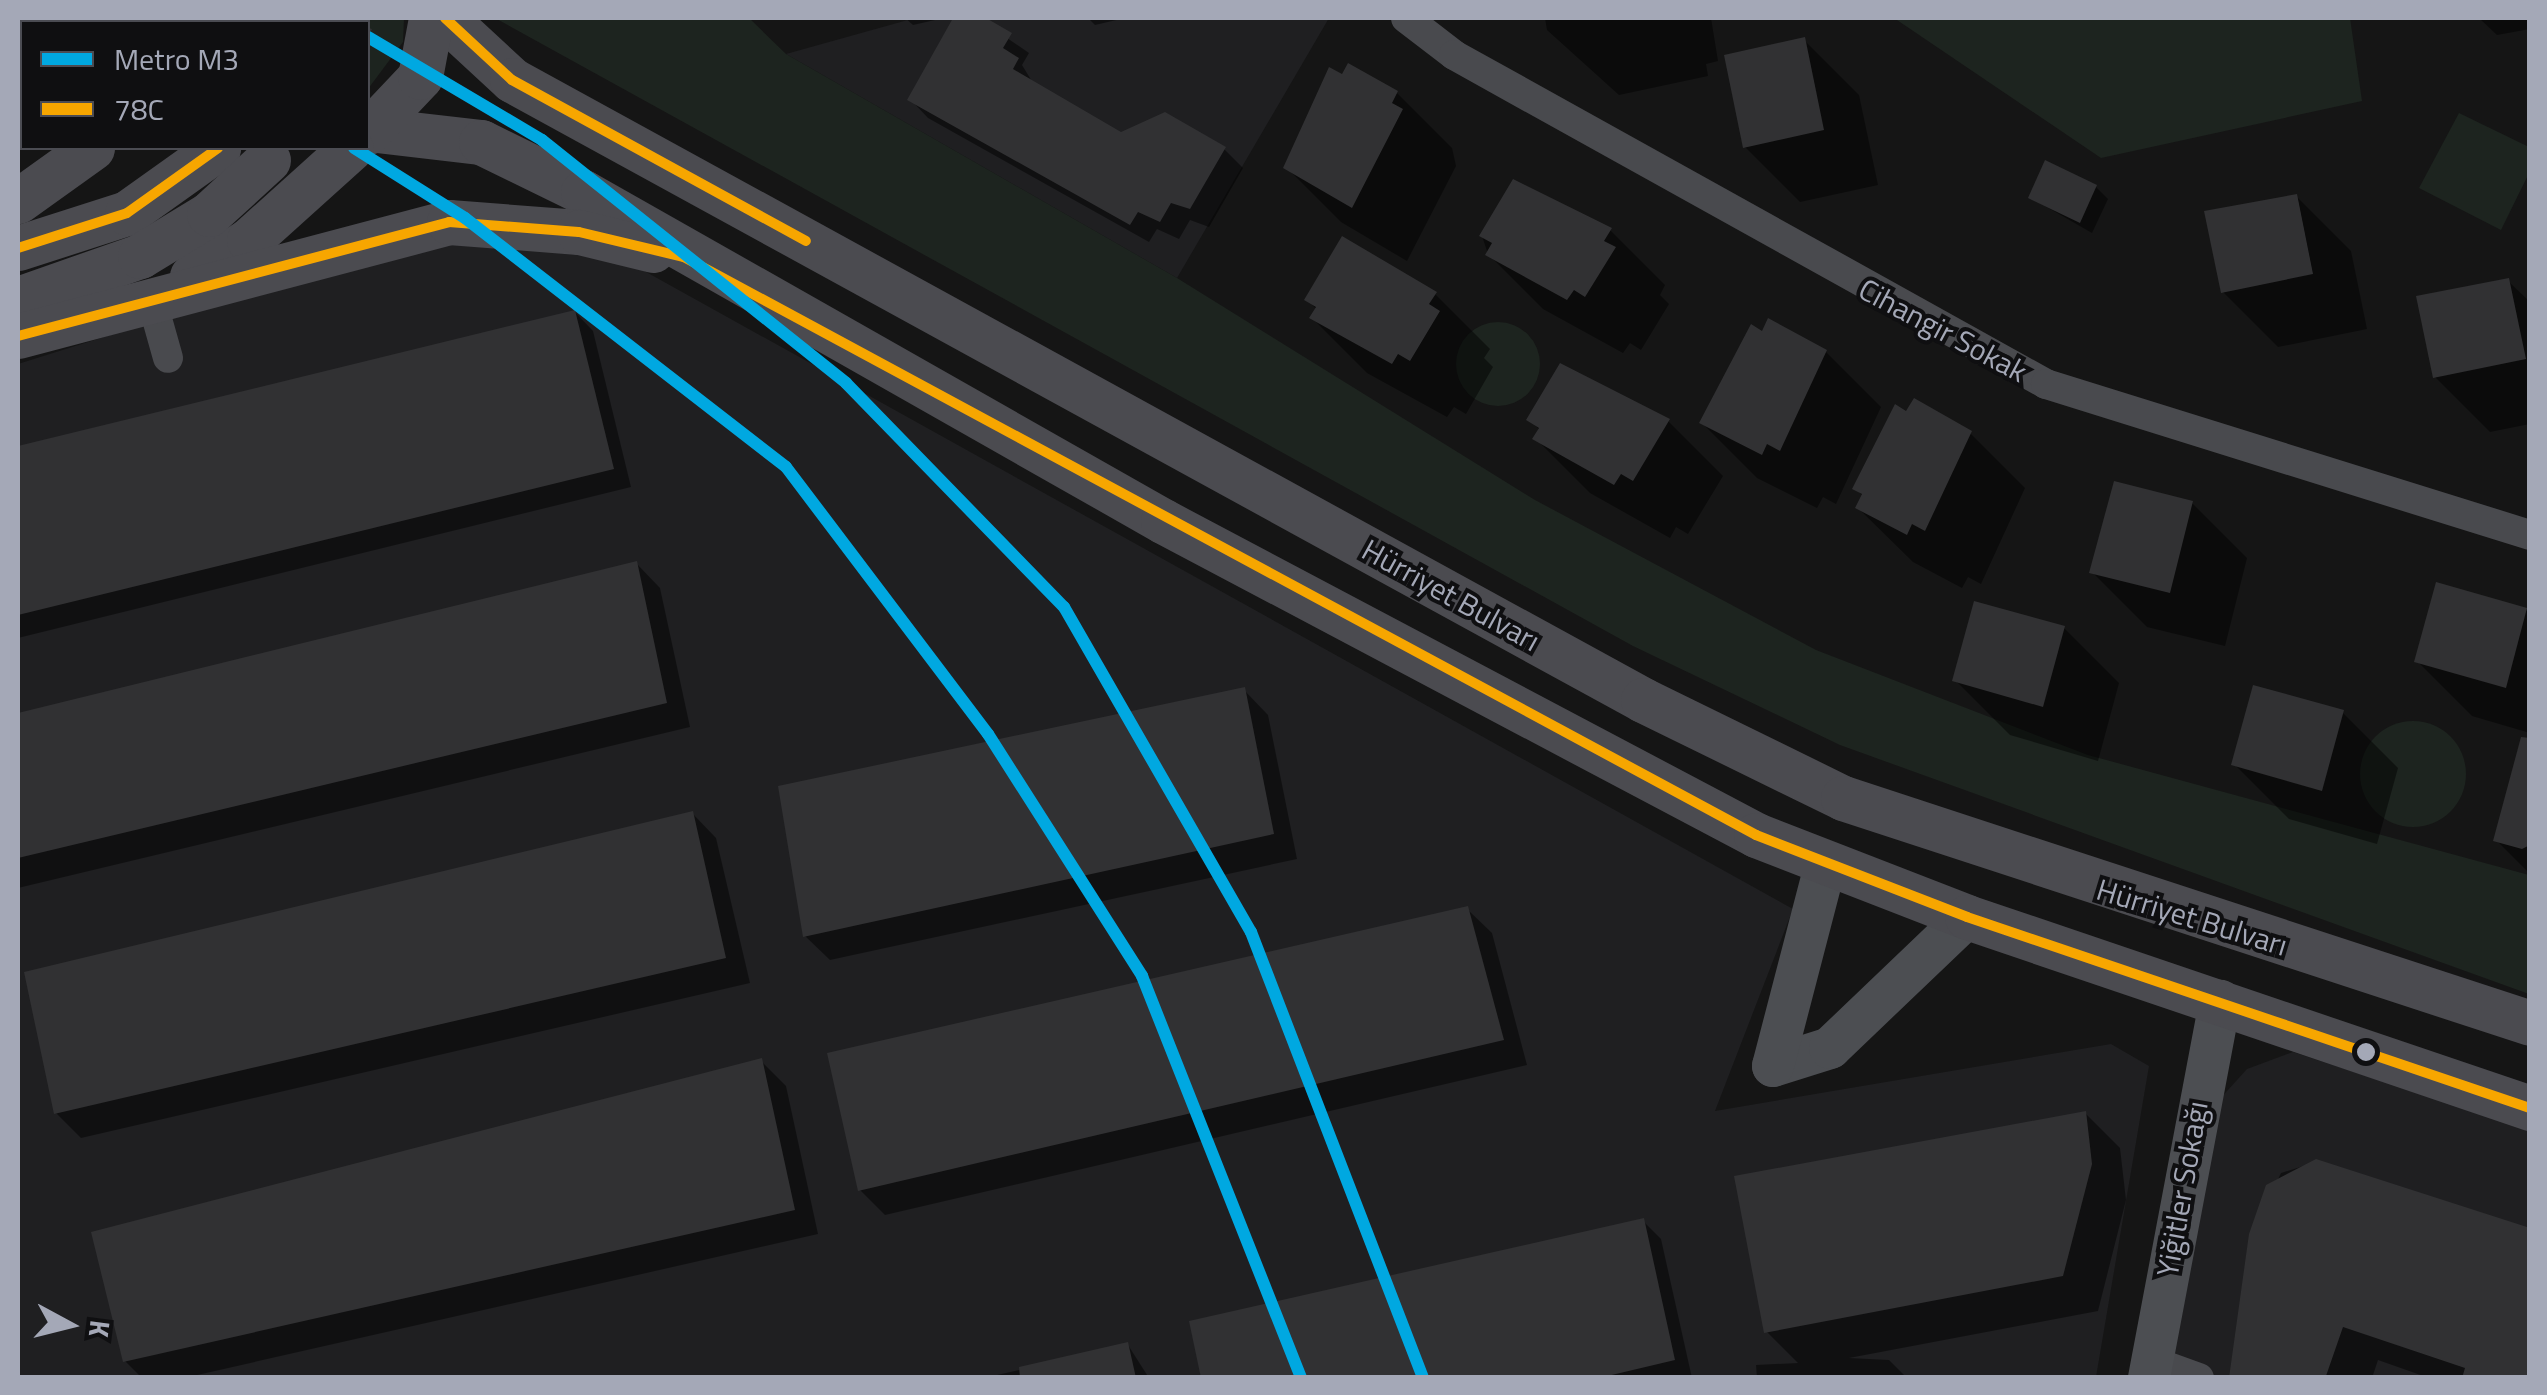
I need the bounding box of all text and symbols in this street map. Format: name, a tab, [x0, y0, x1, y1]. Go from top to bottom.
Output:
legend	[20, 20, 370, 150]
text: Metro M3	[114, 36, 239, 82]
text: 78C	[114, 86, 164, 132]
street label: Cihangir Sokak	[1853, 271, 2033, 389]
street label: Hürriyet Bulvarı	[1356, 531, 1546, 659]
street label: Hürriyet Bulvarı	[2092, 871, 2292, 963]
unlabelled marker	[2356, 1042, 2376, 1062]
street label: Yiğitler Sokağı	[2149, 1098, 2215, 1280]
north arrow	[20, 1275, 120, 1375]
text: K	[78, 1318, 123, 1340]

